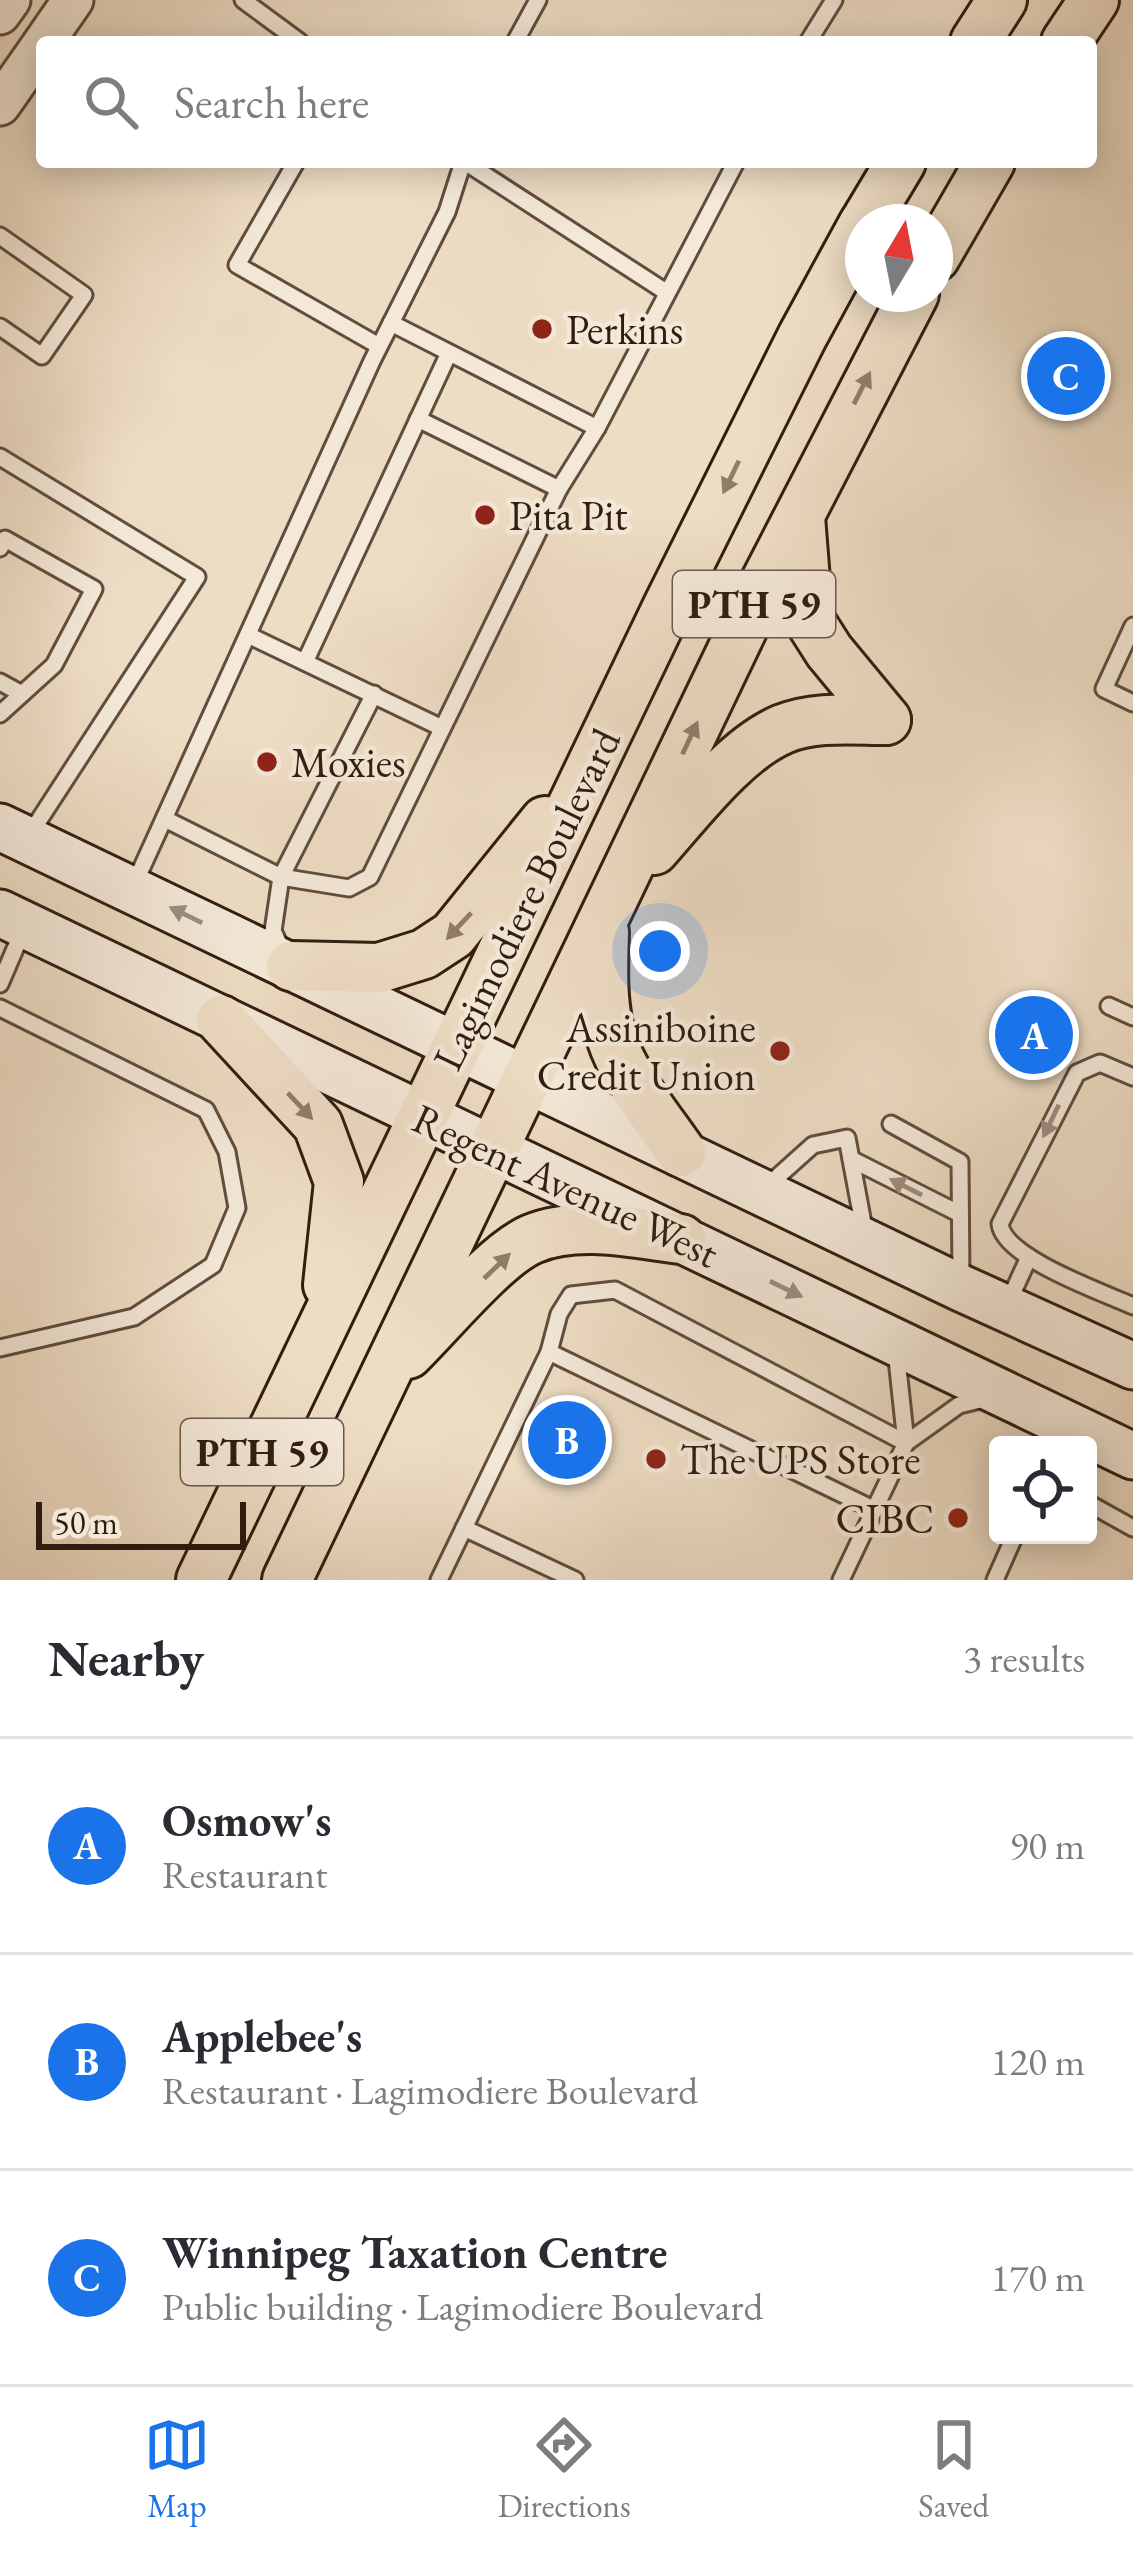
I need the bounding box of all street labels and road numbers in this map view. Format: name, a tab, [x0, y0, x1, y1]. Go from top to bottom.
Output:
road number: PTH 59	[673, 571, 835, 637]
street label: Lagimodiere Boulevard	[420, 718, 633, 1079]
street label: Regent Avenue West	[404, 1091, 727, 1280]
road number: PTH 59	[181, 1419, 343, 1485]

